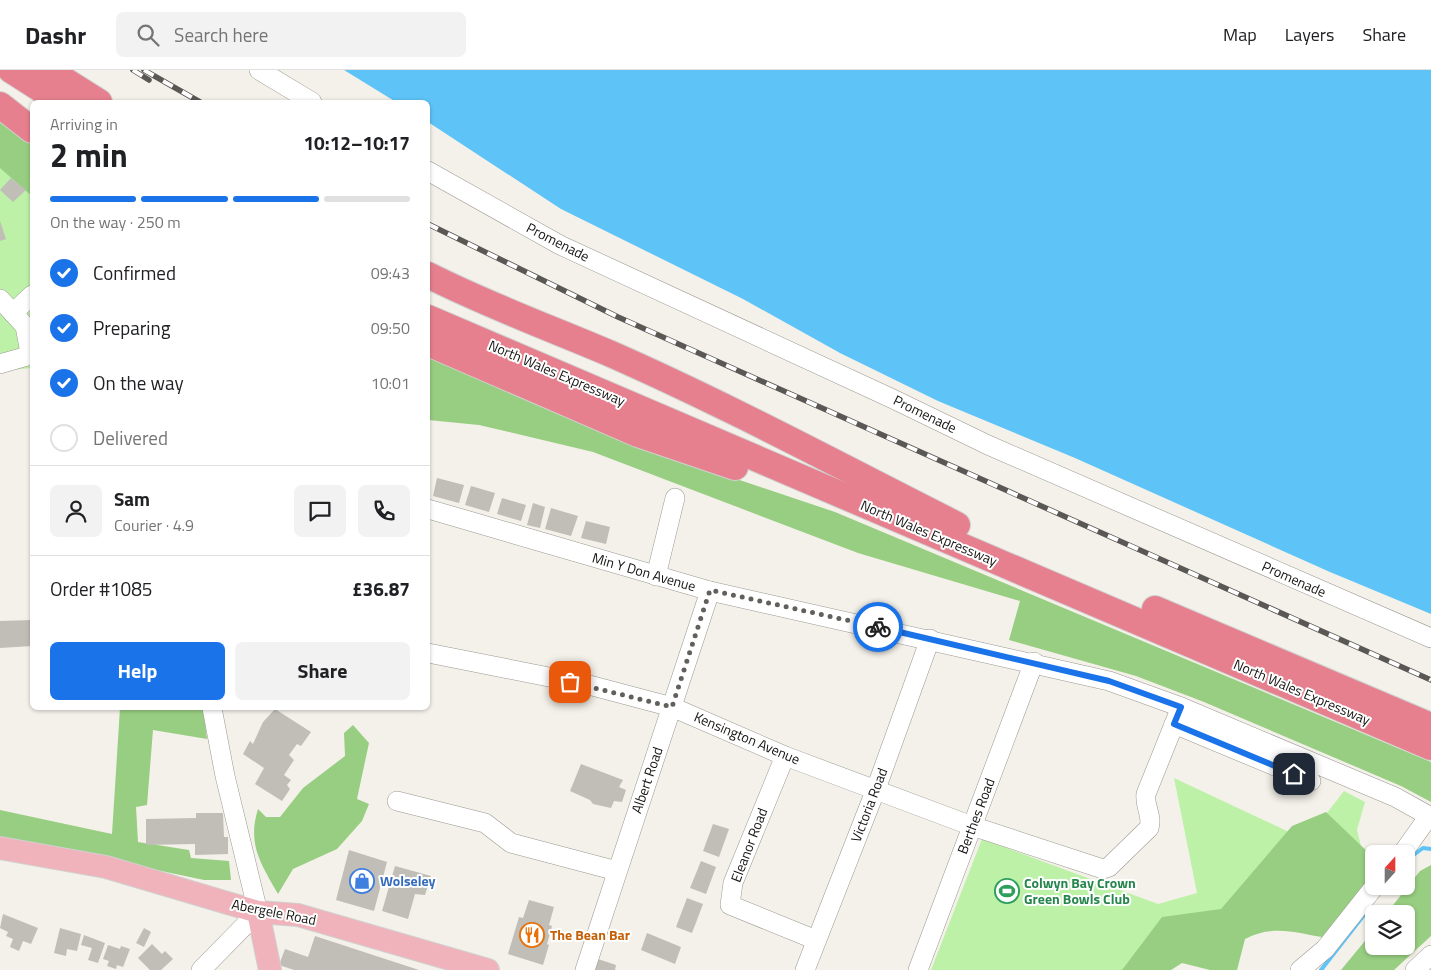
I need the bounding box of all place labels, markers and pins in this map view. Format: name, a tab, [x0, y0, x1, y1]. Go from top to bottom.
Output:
pin	[549, 661, 591, 703]
pin	[1273, 753, 1315, 795]
shop icon: Wolseley	[349, 868, 375, 894]
place label: Wolseley	[380, 870, 436, 891]
place label: Colwyn Bay Crown Green Bowls Club	[1024, 872, 1136, 909]
sports icon: Colwyn Bay Crown Green Bowls Club	[994, 878, 1020, 904]
restaurant icon: The Bean Bar	[519, 922, 545, 948]
place label: The Bean Bar	[550, 924, 630, 945]

